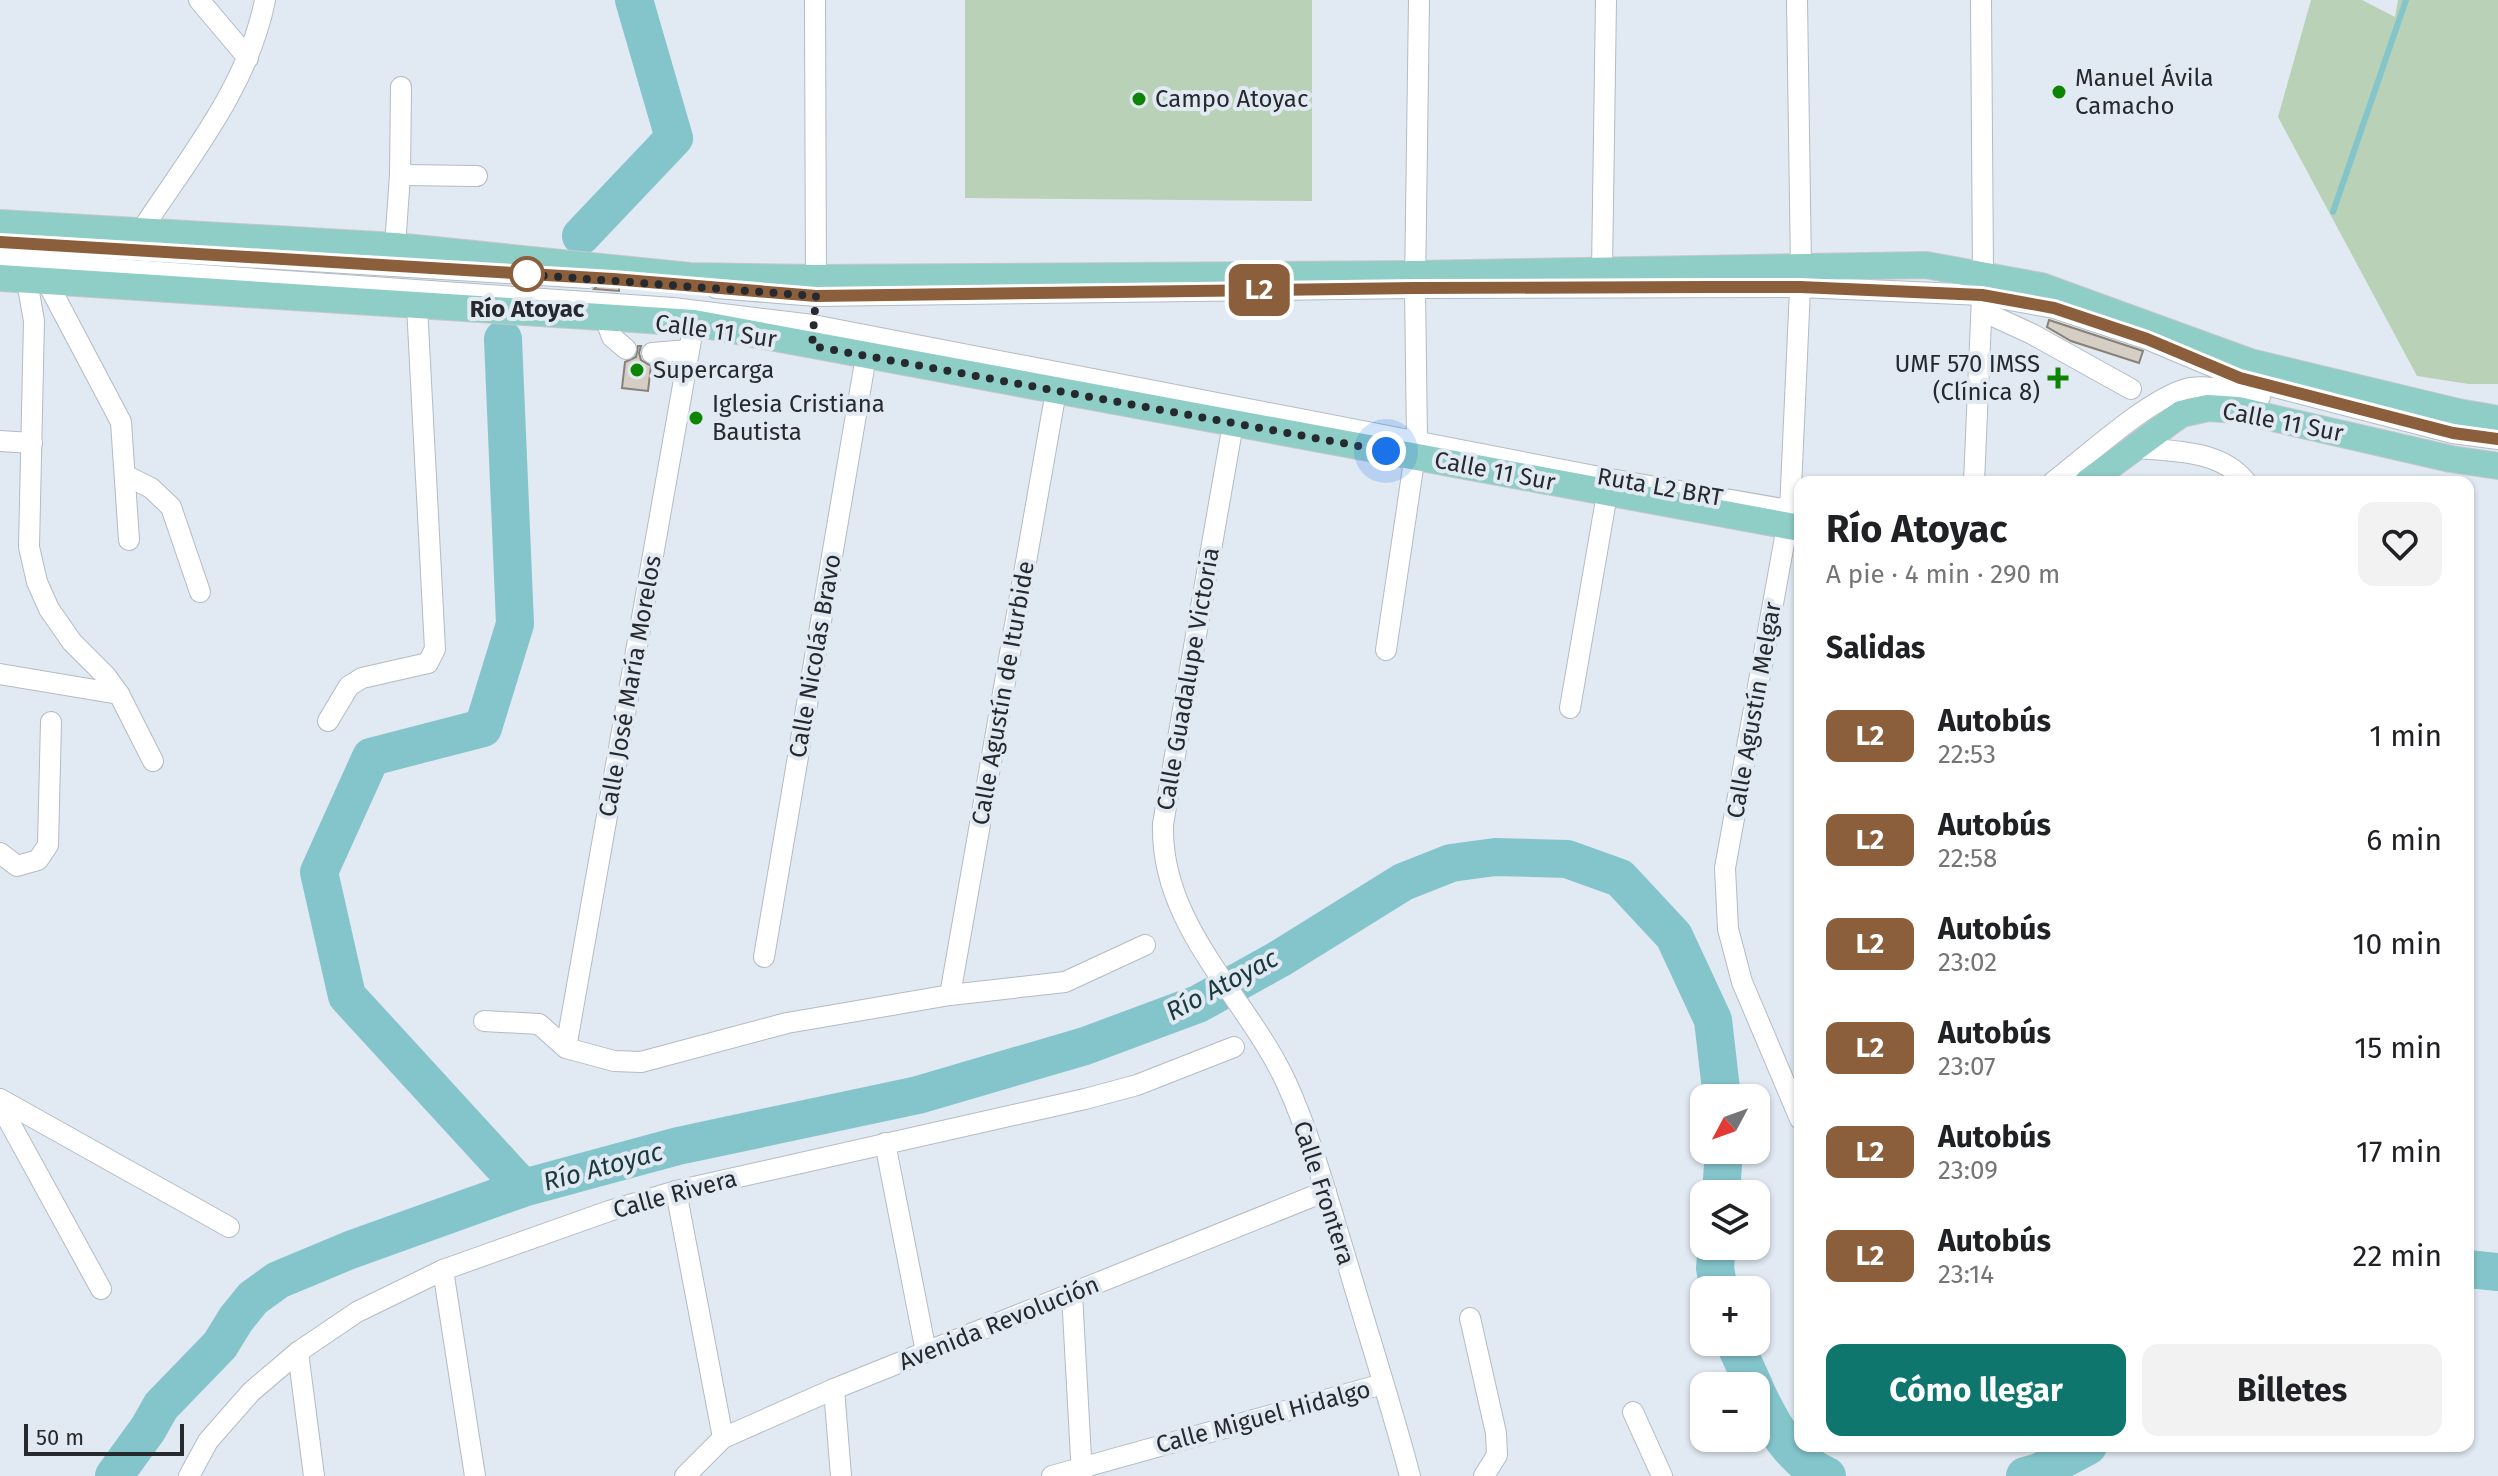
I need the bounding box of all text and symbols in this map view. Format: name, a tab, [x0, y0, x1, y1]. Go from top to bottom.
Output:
place label: Manuel Ávila Camacho	[2075, 63, 2214, 120]
marker: Manuel Ávila Camacho	[2050, 83, 2068, 101]
place label: Campo Atoyac	[1155, 85, 1308, 113]
marker: Campo Atoyac	[1130, 90, 1148, 108]
marker: Río Atoyac	[510, 257, 544, 291]
line badge: L2	[1223, 264, 1295, 316]
text: L2	[1245, 273, 1273, 306]
place label: Río Atoyac	[470, 295, 585, 323]
street label: Calle 11 Sur	[653, 309, 779, 353]
place label: UMF 570 IMSS (Clínica 8)	[1894, 350, 2040, 406]
place label: Supercarga	[653, 356, 774, 384]
marker: Supercarga	[628, 361, 646, 379]
marker: UMF 570 IMSS (Clínica 8)	[2047, 367, 2069, 389]
place label: Iglesia Cristiana Bautista	[712, 390, 885, 446]
street label: Calle 11 Sur	[2220, 397, 2347, 448]
marker: Iglesia Cristiana Bautista	[687, 409, 705, 427]
your location	[1366, 431, 1406, 471]
street label: Calle 11 Sur	[1432, 446, 1559, 497]
street label: Ruta L2 BRT	[1595, 462, 1726, 512]
button: heart	[2358, 502, 2442, 586]
text: Río Atoyac	[1826, 506, 2008, 552]
street label: Calle Guadalupe Victoria	[1151, 545, 1225, 813]
street label: Calle Nicolás Bravo	[783, 552, 847, 760]
street label: Calle José María Morelos	[593, 553, 667, 819]
street label: Calle Agustín de Iturbide	[966, 559, 1040, 827]
text: A pie · 4 min · 290 m	[1826, 559, 2060, 590]
street label: Calle Agustín Melgar	[1721, 599, 1787, 821]
text: Salidas	[1826, 630, 1925, 666]
text: Autobús	[1938, 703, 2051, 739]
text: 1 min	[2369, 718, 2442, 754]
text: L2	[1856, 719, 1884, 752]
text: 22:53	[1938, 739, 1996, 770]
text: Autobús	[1938, 807, 2051, 843]
text: 6 min	[2366, 822, 2442, 858]
text: L2	[1856, 823, 1884, 856]
text: 22:58	[1938, 843, 1997, 874]
text: Autobús	[1938, 911, 2051, 947]
text: 10 min	[2353, 926, 2442, 962]
text: L2	[1856, 927, 1884, 960]
water label: Río Atoyac	[1161, 942, 1284, 1027]
text: 23:02	[1938, 947, 1997, 978]
text: Autobús	[1938, 1015, 2051, 1051]
text: 15 min	[2354, 1030, 2442, 1066]
text: L2	[1856, 1031, 1884, 1064]
text: 23:07	[1938, 1051, 1996, 1082]
north arrow	[1690, 1084, 1770, 1164]
map controls	[1690, 1084, 1770, 1452]
street label: Calle Frontera	[1288, 1117, 1360, 1269]
text: Autobús	[1938, 1119, 2051, 1155]
text: 17 min	[2356, 1134, 2442, 1170]
text: L2	[1856, 1135, 1884, 1168]
water label: Río Atoyac	[540, 1136, 667, 1198]
text: 23:09	[1938, 1155, 1998, 1186]
street label: Calle Rivera	[610, 1164, 740, 1224]
button: layers	[1690, 1180, 1770, 1260]
text: Autobús	[1938, 1223, 2051, 1259]
text: 22 min	[2353, 1238, 2442, 1274]
text: L2	[1856, 1239, 1884, 1272]
text: 23:14	[1938, 1259, 1994, 1290]
street label: Avenida Revolución	[895, 1270, 1103, 1376]
button: +	[1690, 1276, 1770, 1356]
button: Cómo llegar	[1826, 1344, 2126, 1436]
button: Billetes	[2142, 1344, 2442, 1436]
button: −	[1690, 1372, 1770, 1452]
street label: Calle Miguel Hidalgo	[1153, 1375, 1373, 1459]
scale bar	[24, 1420, 184, 1456]
text: 50 m	[36, 1424, 84, 1451]

